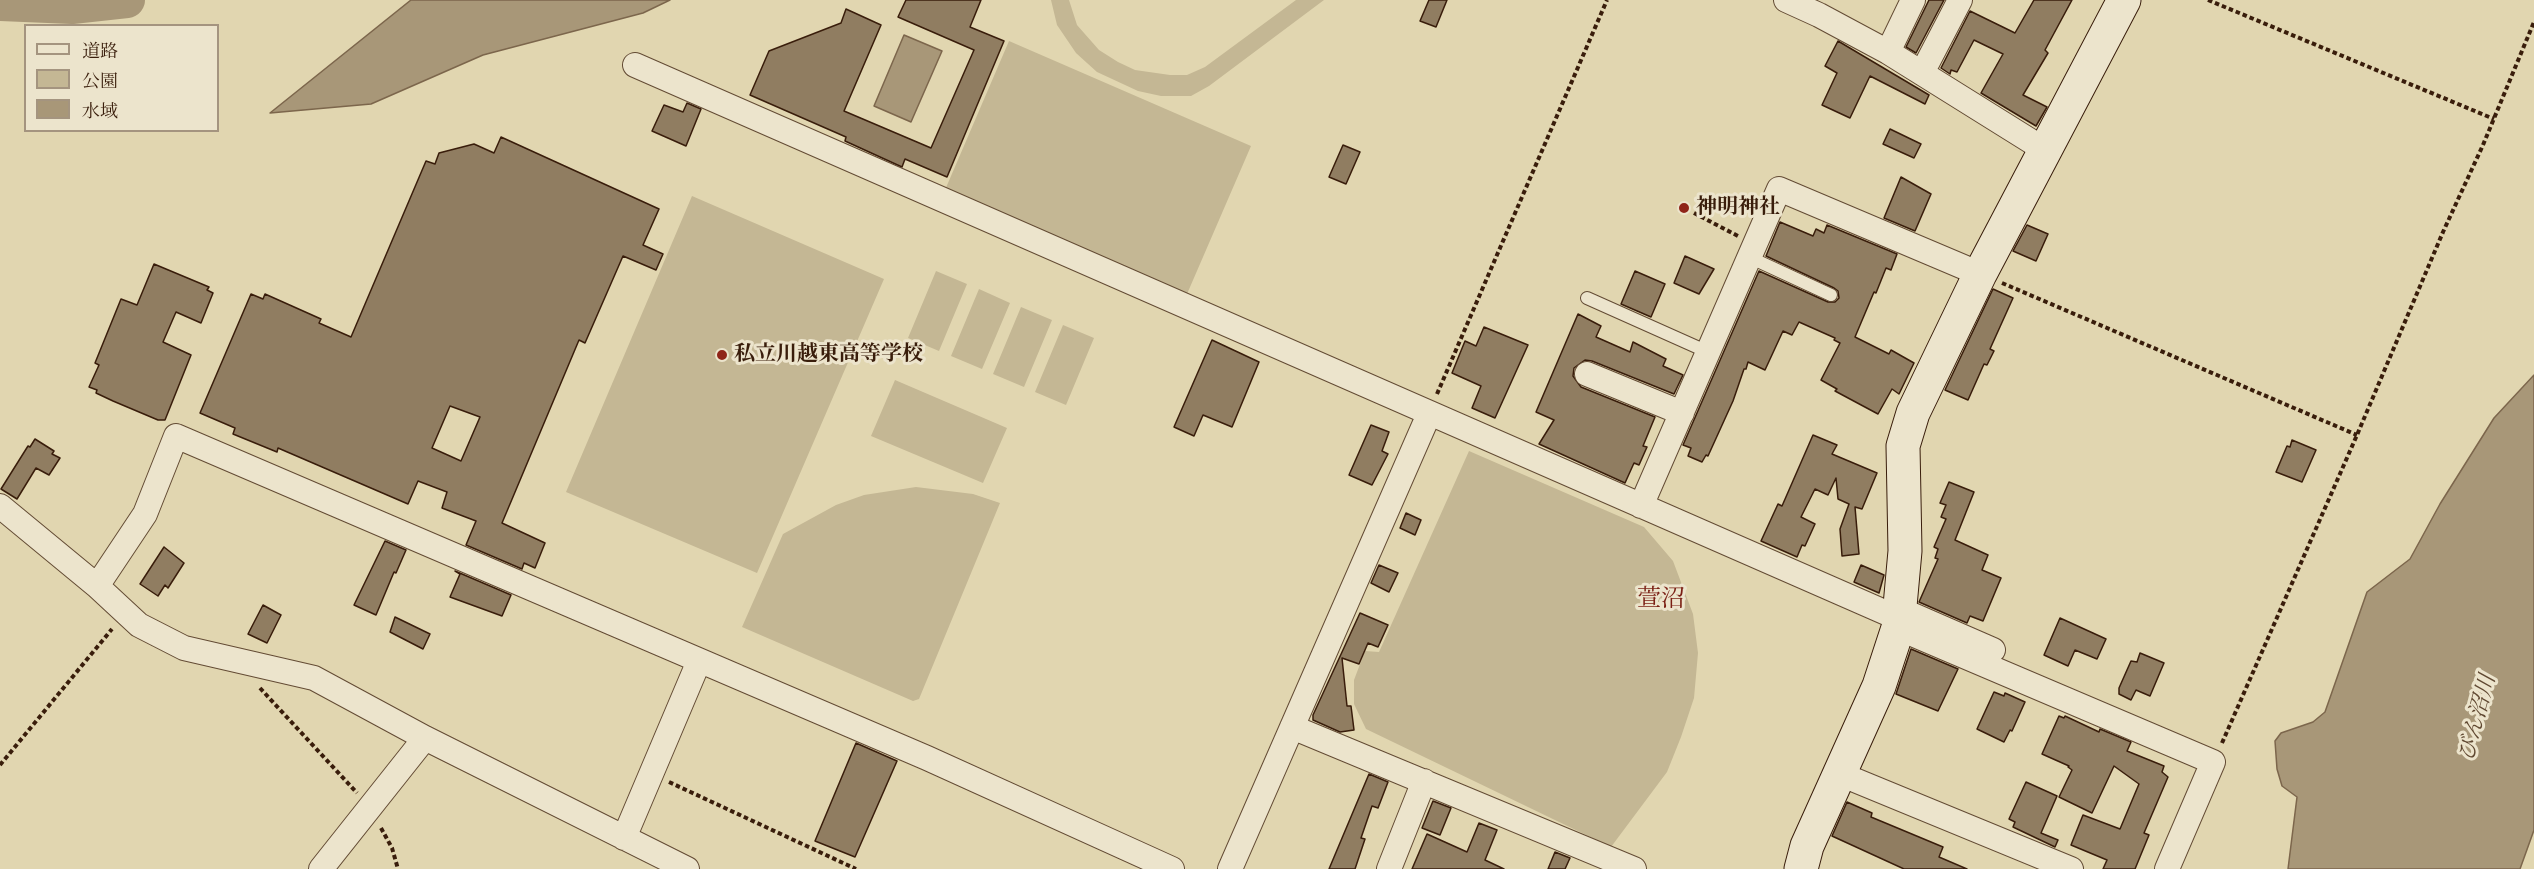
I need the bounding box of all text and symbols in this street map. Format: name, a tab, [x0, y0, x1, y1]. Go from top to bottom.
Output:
legend	[24, 24, 219, 132]
text: 道路	[82, 40, 118, 62]
text: 公園	[82, 70, 118, 92]
text: 水域	[82, 100, 118, 122]
place label: 神明神社	[1696, 195, 1780, 221]
marker: 神明神社	[1677, 201, 1691, 215]
place label: 私立川越東高等学校	[734, 342, 923, 368]
marker: 私立川越東高等学校	[715, 348, 729, 362]
district label: 萱沼	[1637, 586, 1685, 614]
water label: びん沼川	[2454, 672, 2502, 764]

